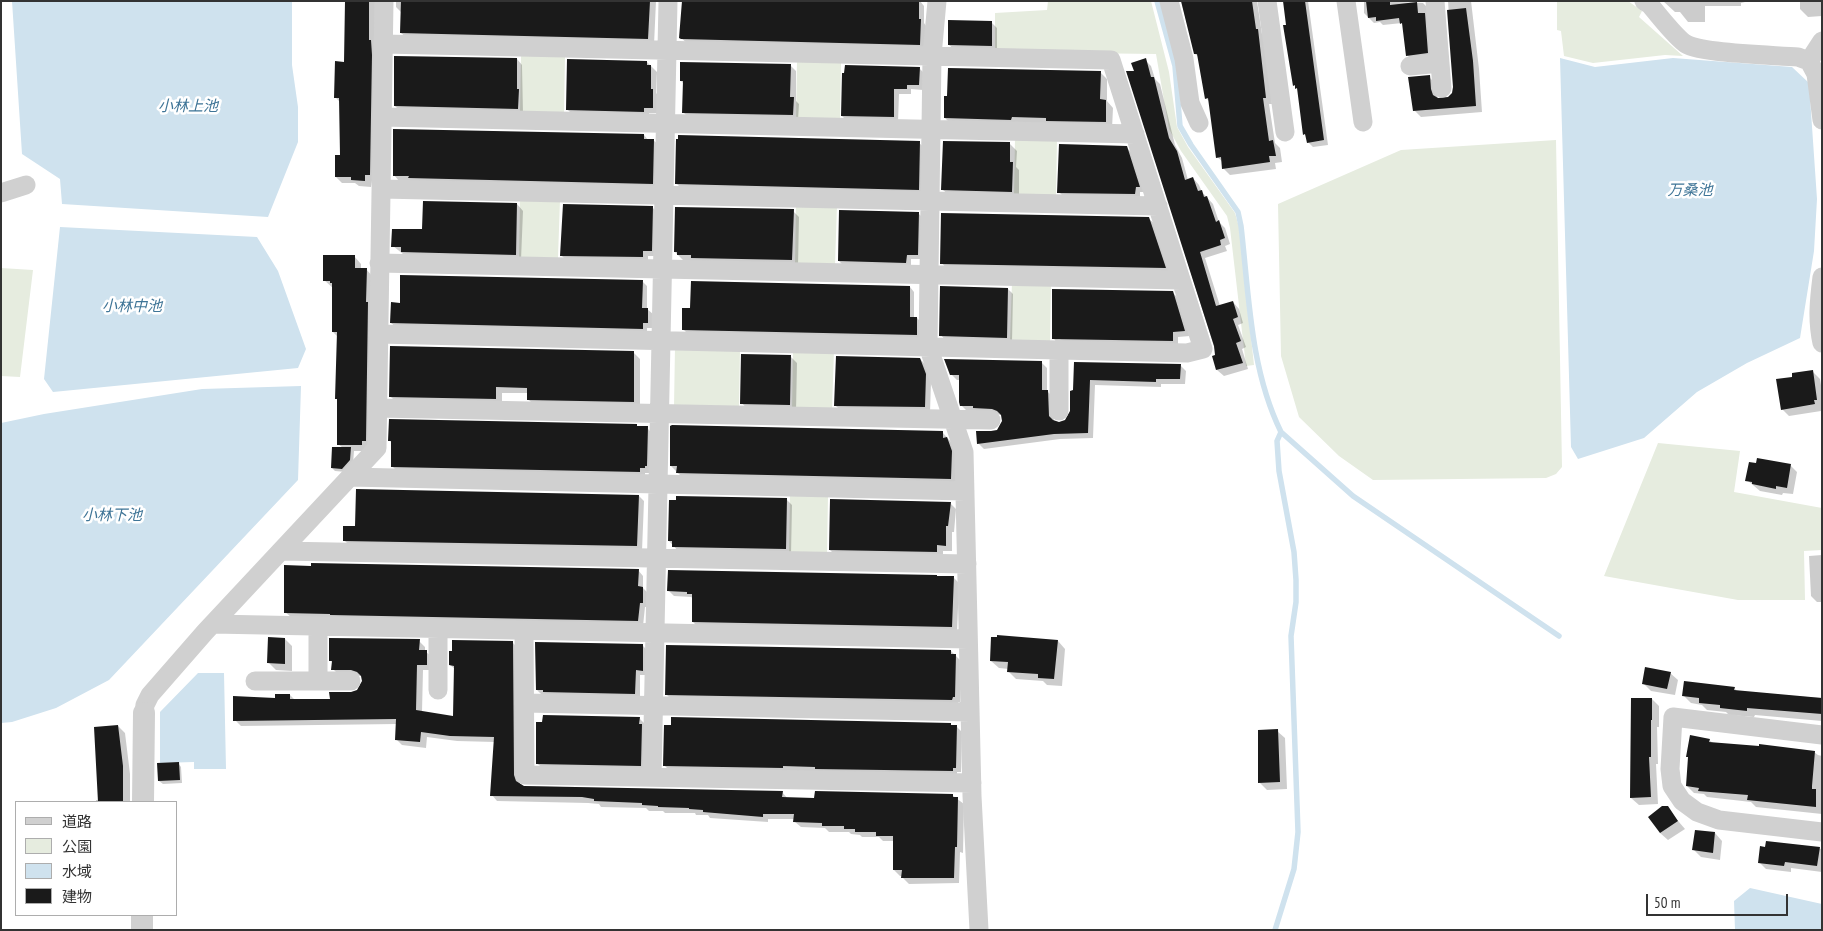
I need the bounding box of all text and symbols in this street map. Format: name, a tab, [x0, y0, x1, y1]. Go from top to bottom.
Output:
water label: 小林上池	[158, 98, 218, 116]
water label: 万桑池	[1668, 182, 1712, 200]
water label: 小林中池	[102, 298, 162, 316]
water label: 小林下池	[82, 507, 142, 525]
legend	[15, 801, 178, 916]
text: 道路	[62, 812, 92, 831]
text: 公園	[62, 837, 92, 856]
text: 水域	[62, 862, 92, 881]
scale bar	[1648, 884, 1790, 916]
text: 建物	[62, 887, 92, 906]
text: 50 m	[1654, 893, 1680, 912]

